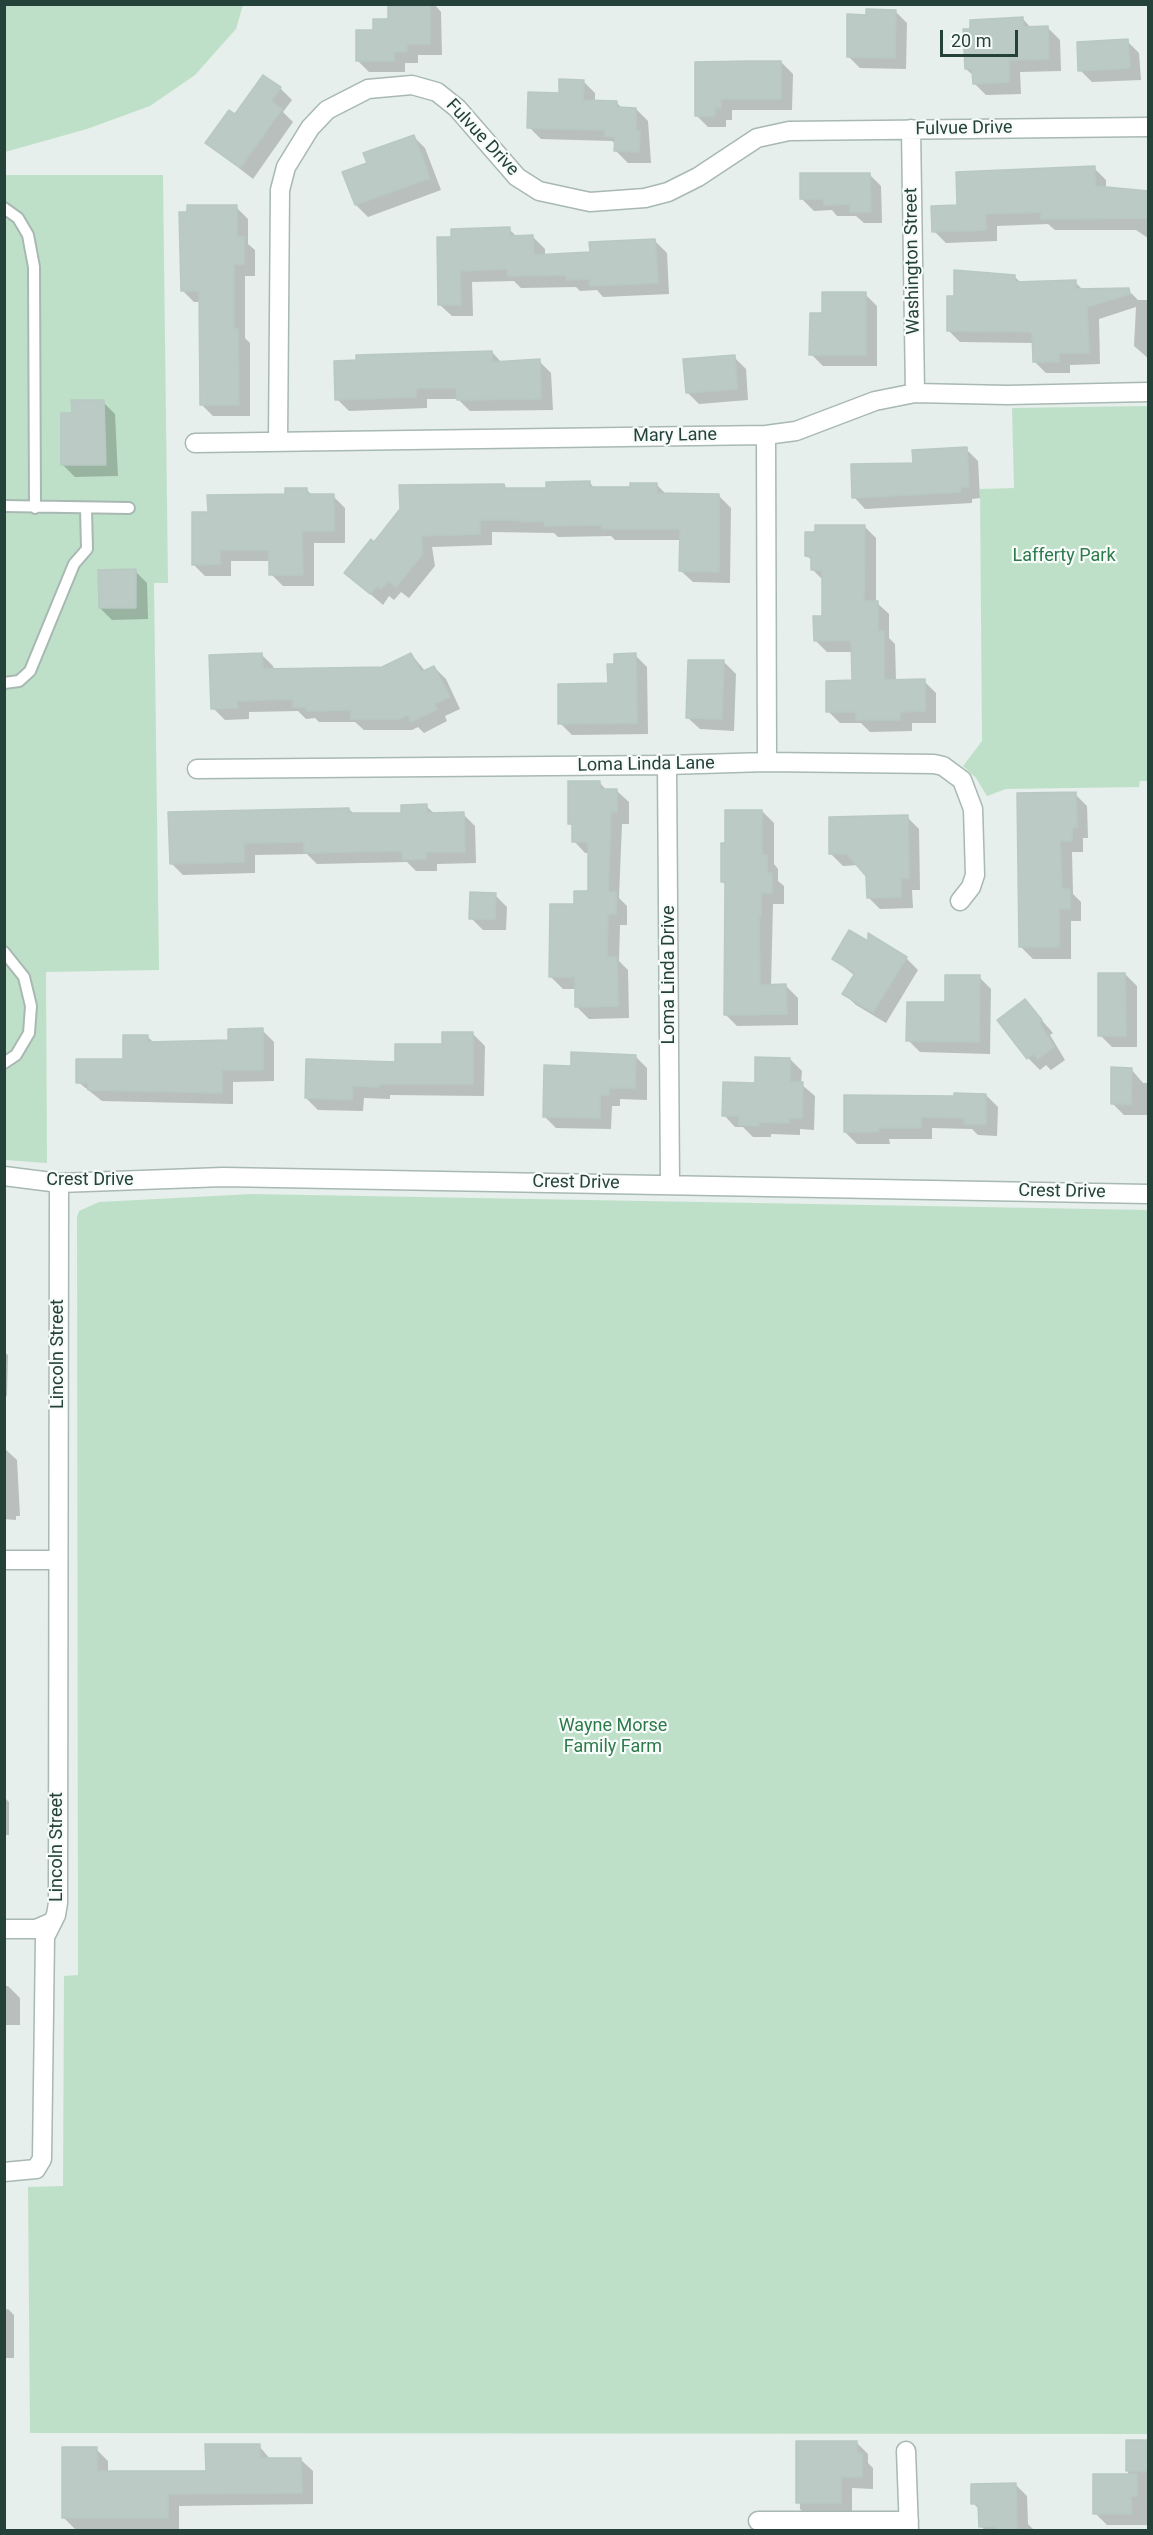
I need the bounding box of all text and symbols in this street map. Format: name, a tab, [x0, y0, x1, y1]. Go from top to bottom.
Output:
scale bar	[943, 18, 1021, 56]
text: 20 m	[951, 30, 991, 51]
street label: Fulvue Drive	[441, 95, 523, 181]
street label: Fulvue Drive	[915, 117, 1013, 141]
street label: Washington Street	[901, 187, 925, 335]
street label: Mary Lane	[633, 424, 717, 448]
park label: Lafferty Park	[1012, 545, 1116, 567]
street label: Loma Linda Lane	[577, 753, 715, 777]
street label: Loma Linda Drive	[658, 906, 680, 1044]
street label: Crest Drive	[46, 1169, 134, 1191]
street label: Crest Drive	[532, 1171, 620, 1195]
street label: Crest Drive	[1018, 1180, 1106, 1204]
street label: Lincoln Street	[47, 1299, 69, 1409]
park label: Wayne Morse Family Farm	[559, 1715, 667, 1758]
street label: Lincoln Street	[46, 1792, 68, 1902]

